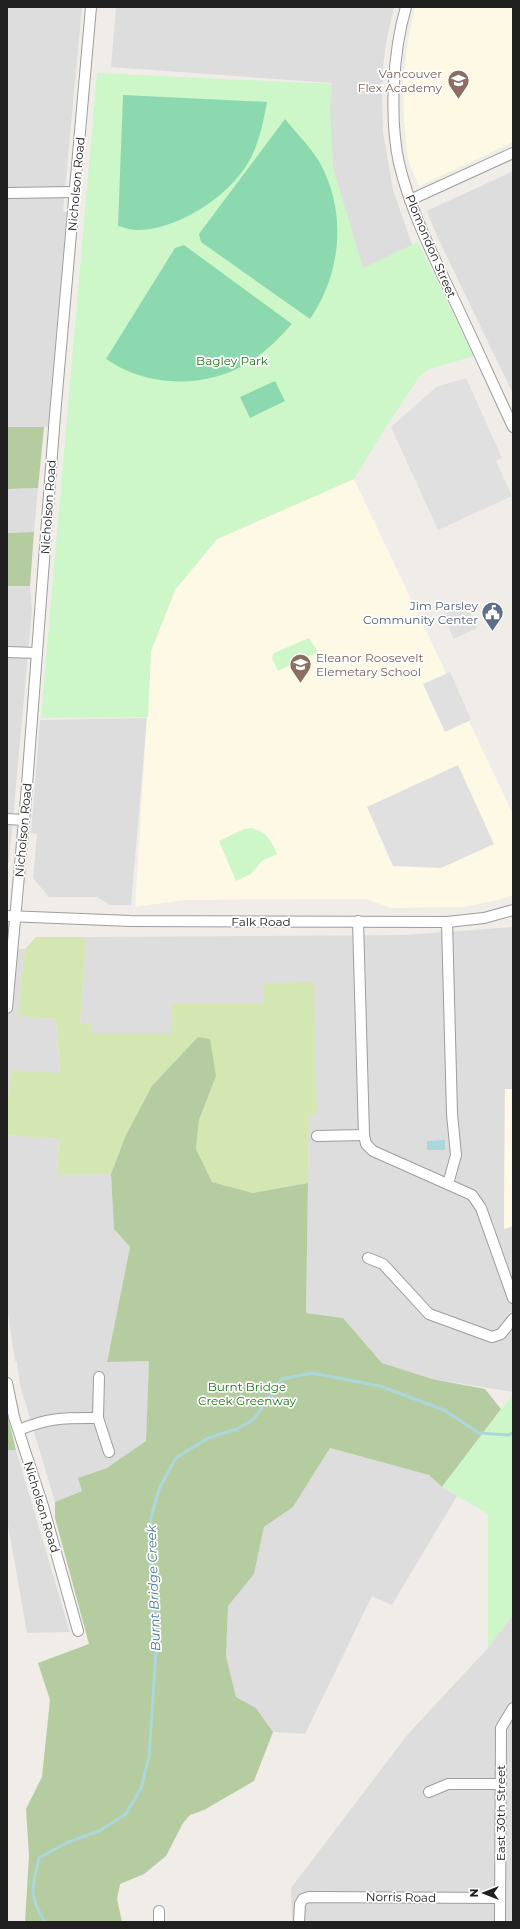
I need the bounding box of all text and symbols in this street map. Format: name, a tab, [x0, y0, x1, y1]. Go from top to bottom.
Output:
place label: Vancouver Flex Academy	[358, 66, 442, 95]
school or university icon: Vancouver Flex Academy	[445, 67, 471, 100]
street label: Nicholson Road	[64, 136, 88, 232]
street label: Plomondon Street	[402, 192, 460, 300]
park label: Bagley Park	[196, 353, 269, 368]
street label: Nicholson Road	[37, 459, 59, 555]
place label: Jim Parsley Community Center	[363, 598, 478, 627]
public building icon: Jim Parsley Community Center	[480, 599, 506, 632]
place label: Eleanor Roosevelt Elemetary School	[316, 650, 423, 679]
school or university icon: Eleanor Roosevelt Elemetary School	[288, 651, 314, 684]
street label: Nicholson Road	[11, 782, 35, 878]
street label: Falk Road	[231, 914, 291, 929]
park label: Burnt Bridge Creek Greenway	[198, 1379, 297, 1408]
street label: Nicholson Road	[21, 1460, 63, 1554]
water label: Burnt Bridge Creek	[143, 1523, 163, 1651]
street label: East 30th Street	[493, 1765, 508, 1861]
north arrow	[464, 1873, 504, 1913]
street label: Norris Road	[366, 1889, 436, 1905]
text: N	[467, 1889, 481, 1897]

